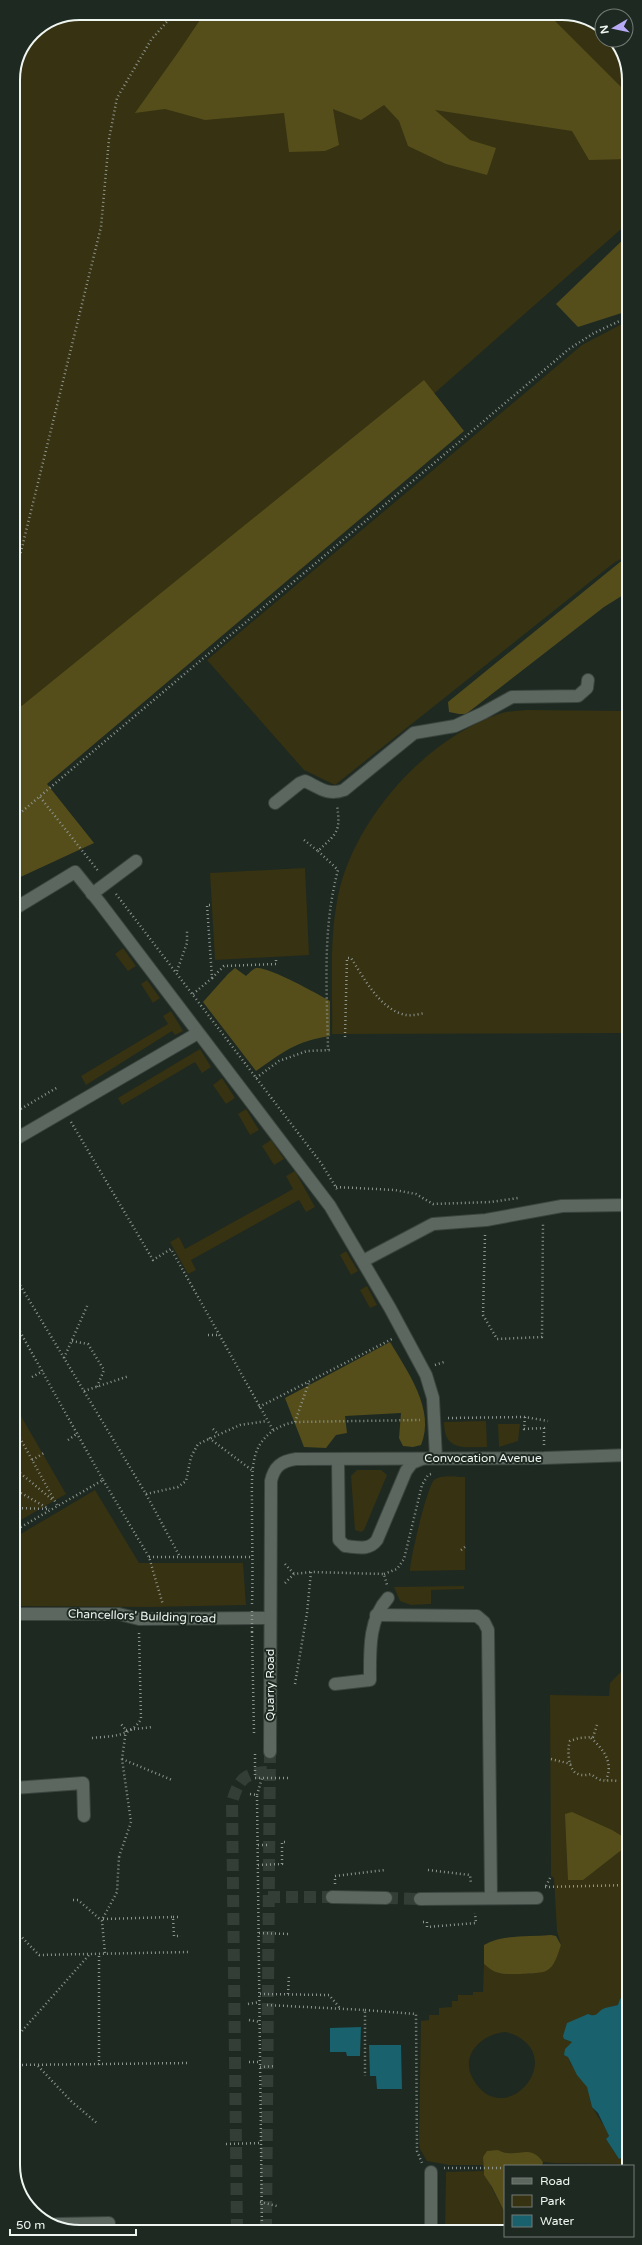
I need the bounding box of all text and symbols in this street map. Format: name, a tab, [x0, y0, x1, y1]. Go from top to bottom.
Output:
north arrow	[594, 8, 634, 48]
text: N	[598, 24, 612, 35]
street label: Convocation Avenue	[424, 1451, 542, 1465]
street label: Chancellors' Building road	[68, 1606, 216, 1626]
street label: Quarry Road	[263, 1649, 277, 1721]
legend	[504, 2165, 634, 2237]
text: Road	[540, 2174, 570, 2188]
text: Park	[540, 2194, 566, 2208]
scale bar	[10, 2211, 136, 2237]
text: Water	[540, 2214, 575, 2228]
text: 50 m	[16, 2218, 45, 2232]

